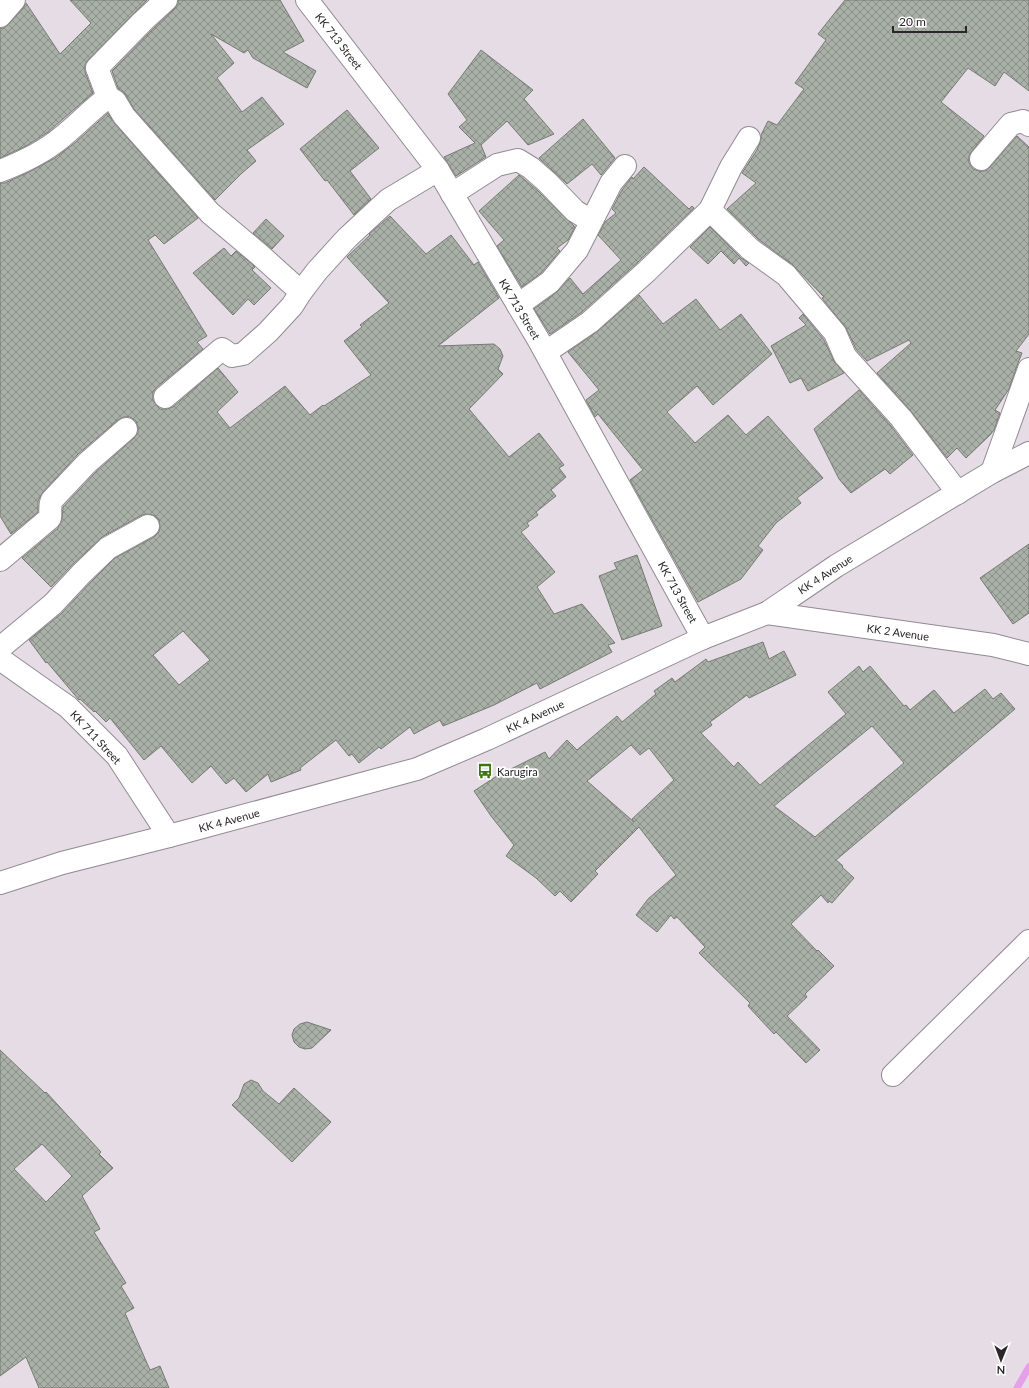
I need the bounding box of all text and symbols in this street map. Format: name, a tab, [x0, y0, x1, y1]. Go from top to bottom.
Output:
scale bar	[893, 8, 966, 34]
street label: KK 713 Street	[313, 10, 365, 72]
text: 20 m	[899, 14, 926, 29]
street label: KK 713 Street	[497, 276, 543, 342]
street label: KK 4 Avenue	[795, 551, 855, 597]
street label: KK 713 Street	[656, 559, 700, 625]
street label: KK 2 Avenue	[866, 621, 930, 643]
street label: KK 4 Avenue	[504, 697, 566, 735]
street label: KK 711 Street	[68, 708, 124, 766]
bus stop icon: Karugira	[476, 762, 494, 780]
place label: Karugira	[497, 765, 538, 778]
street label: KK 4 Avenue	[197, 806, 261, 834]
north arrow	[981, 1340, 1021, 1380]
text: N	[996, 1364, 1005, 1377]

